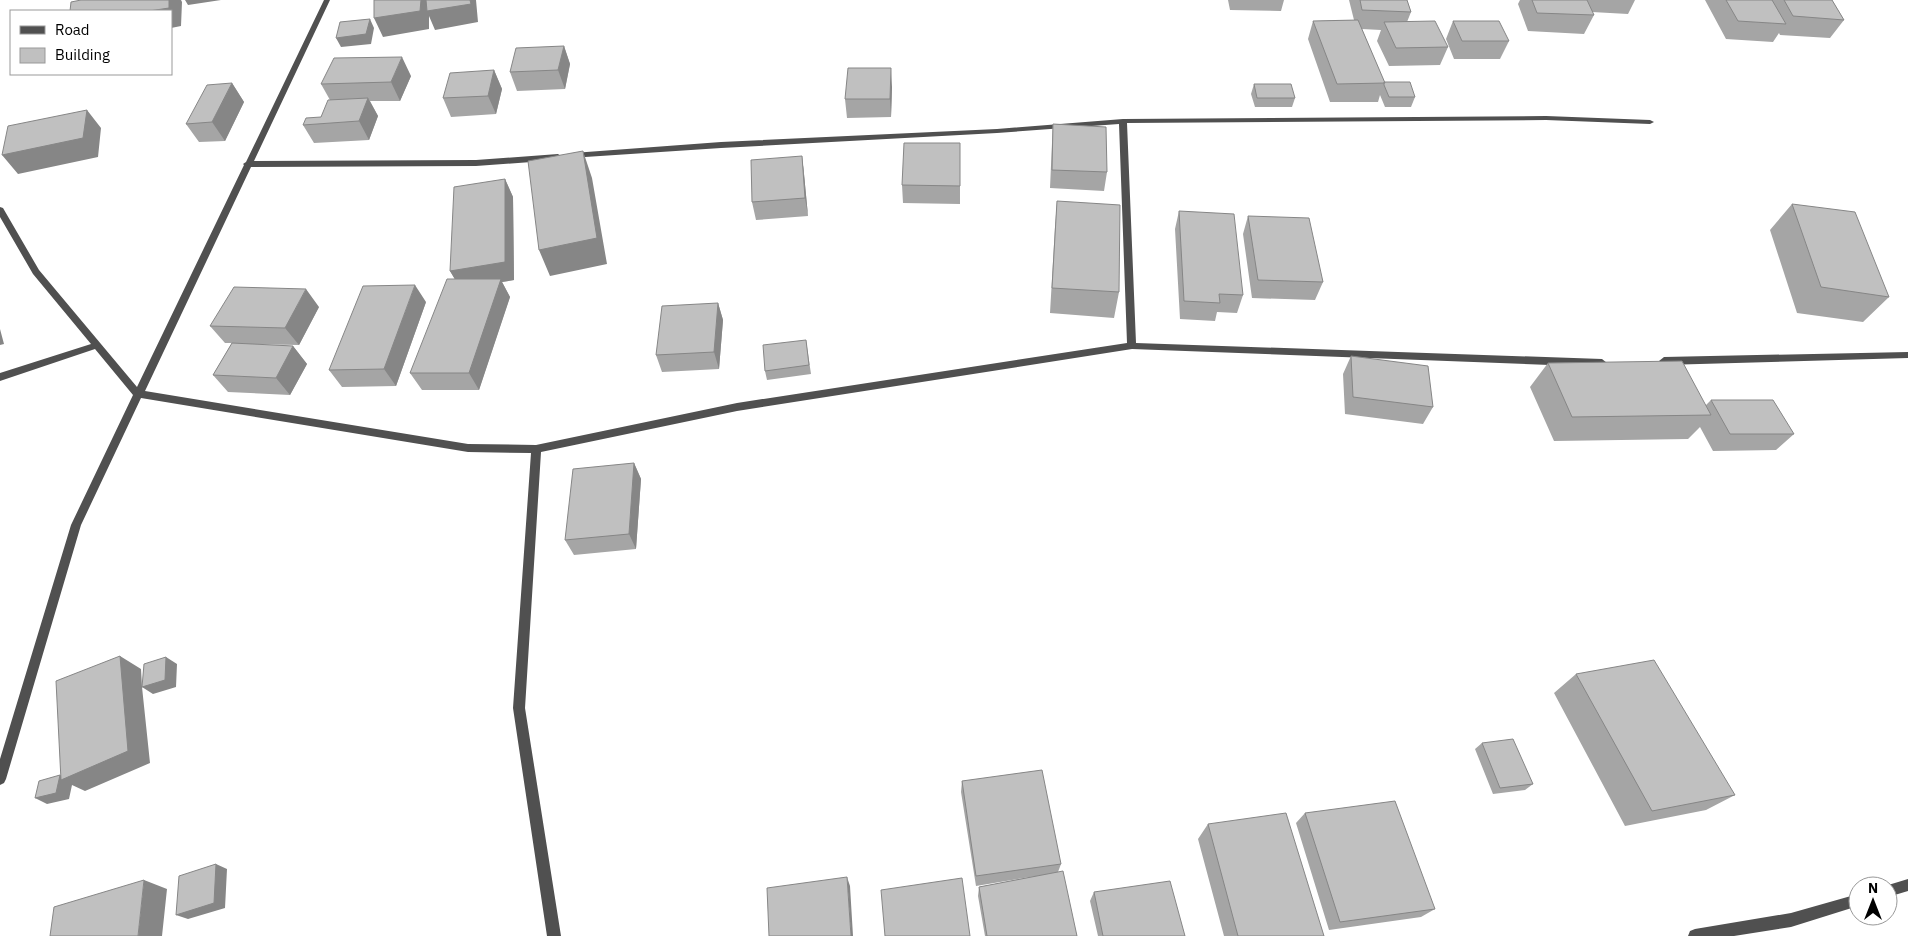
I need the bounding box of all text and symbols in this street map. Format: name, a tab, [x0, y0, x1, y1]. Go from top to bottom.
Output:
legend	[10, 10, 172, 75]
text: Road	[55, 20, 90, 39]
text: Building	[55, 45, 110, 64]
north arrow	[1848, 876, 1898, 926]
text: N	[1868, 879, 1878, 897]

